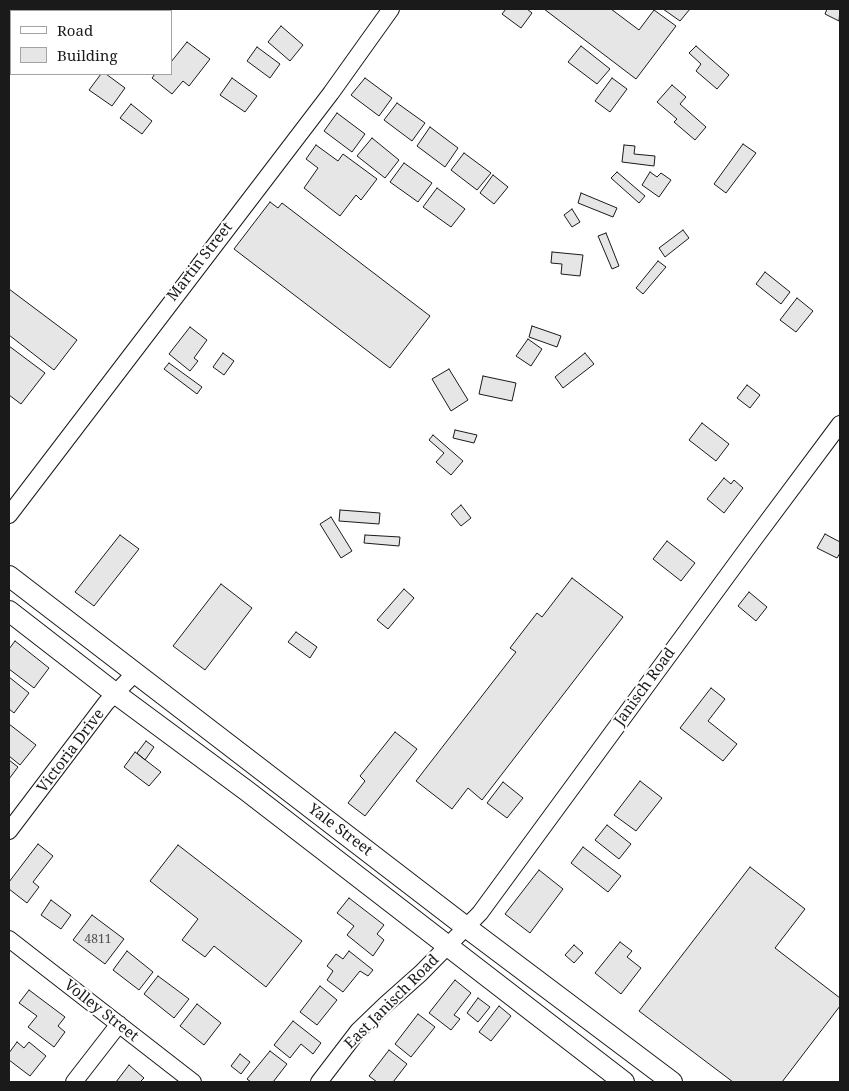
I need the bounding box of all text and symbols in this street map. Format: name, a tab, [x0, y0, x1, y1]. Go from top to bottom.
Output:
legend	[10, 10, 172, 75]
text: Road	[57, 20, 93, 40]
text: Building	[57, 45, 118, 65]
street label: Martin Street	[164, 219, 236, 305]
street label: Janisch Road	[611, 644, 679, 730]
street label: Victoria Drive	[34, 706, 108, 796]
street label: Yale Street	[305, 800, 375, 860]
house number: 4811	[85, 933, 111, 947]
street label: East Janisch Road	[341, 951, 443, 1053]
street label: Volley Street	[60, 976, 142, 1046]

